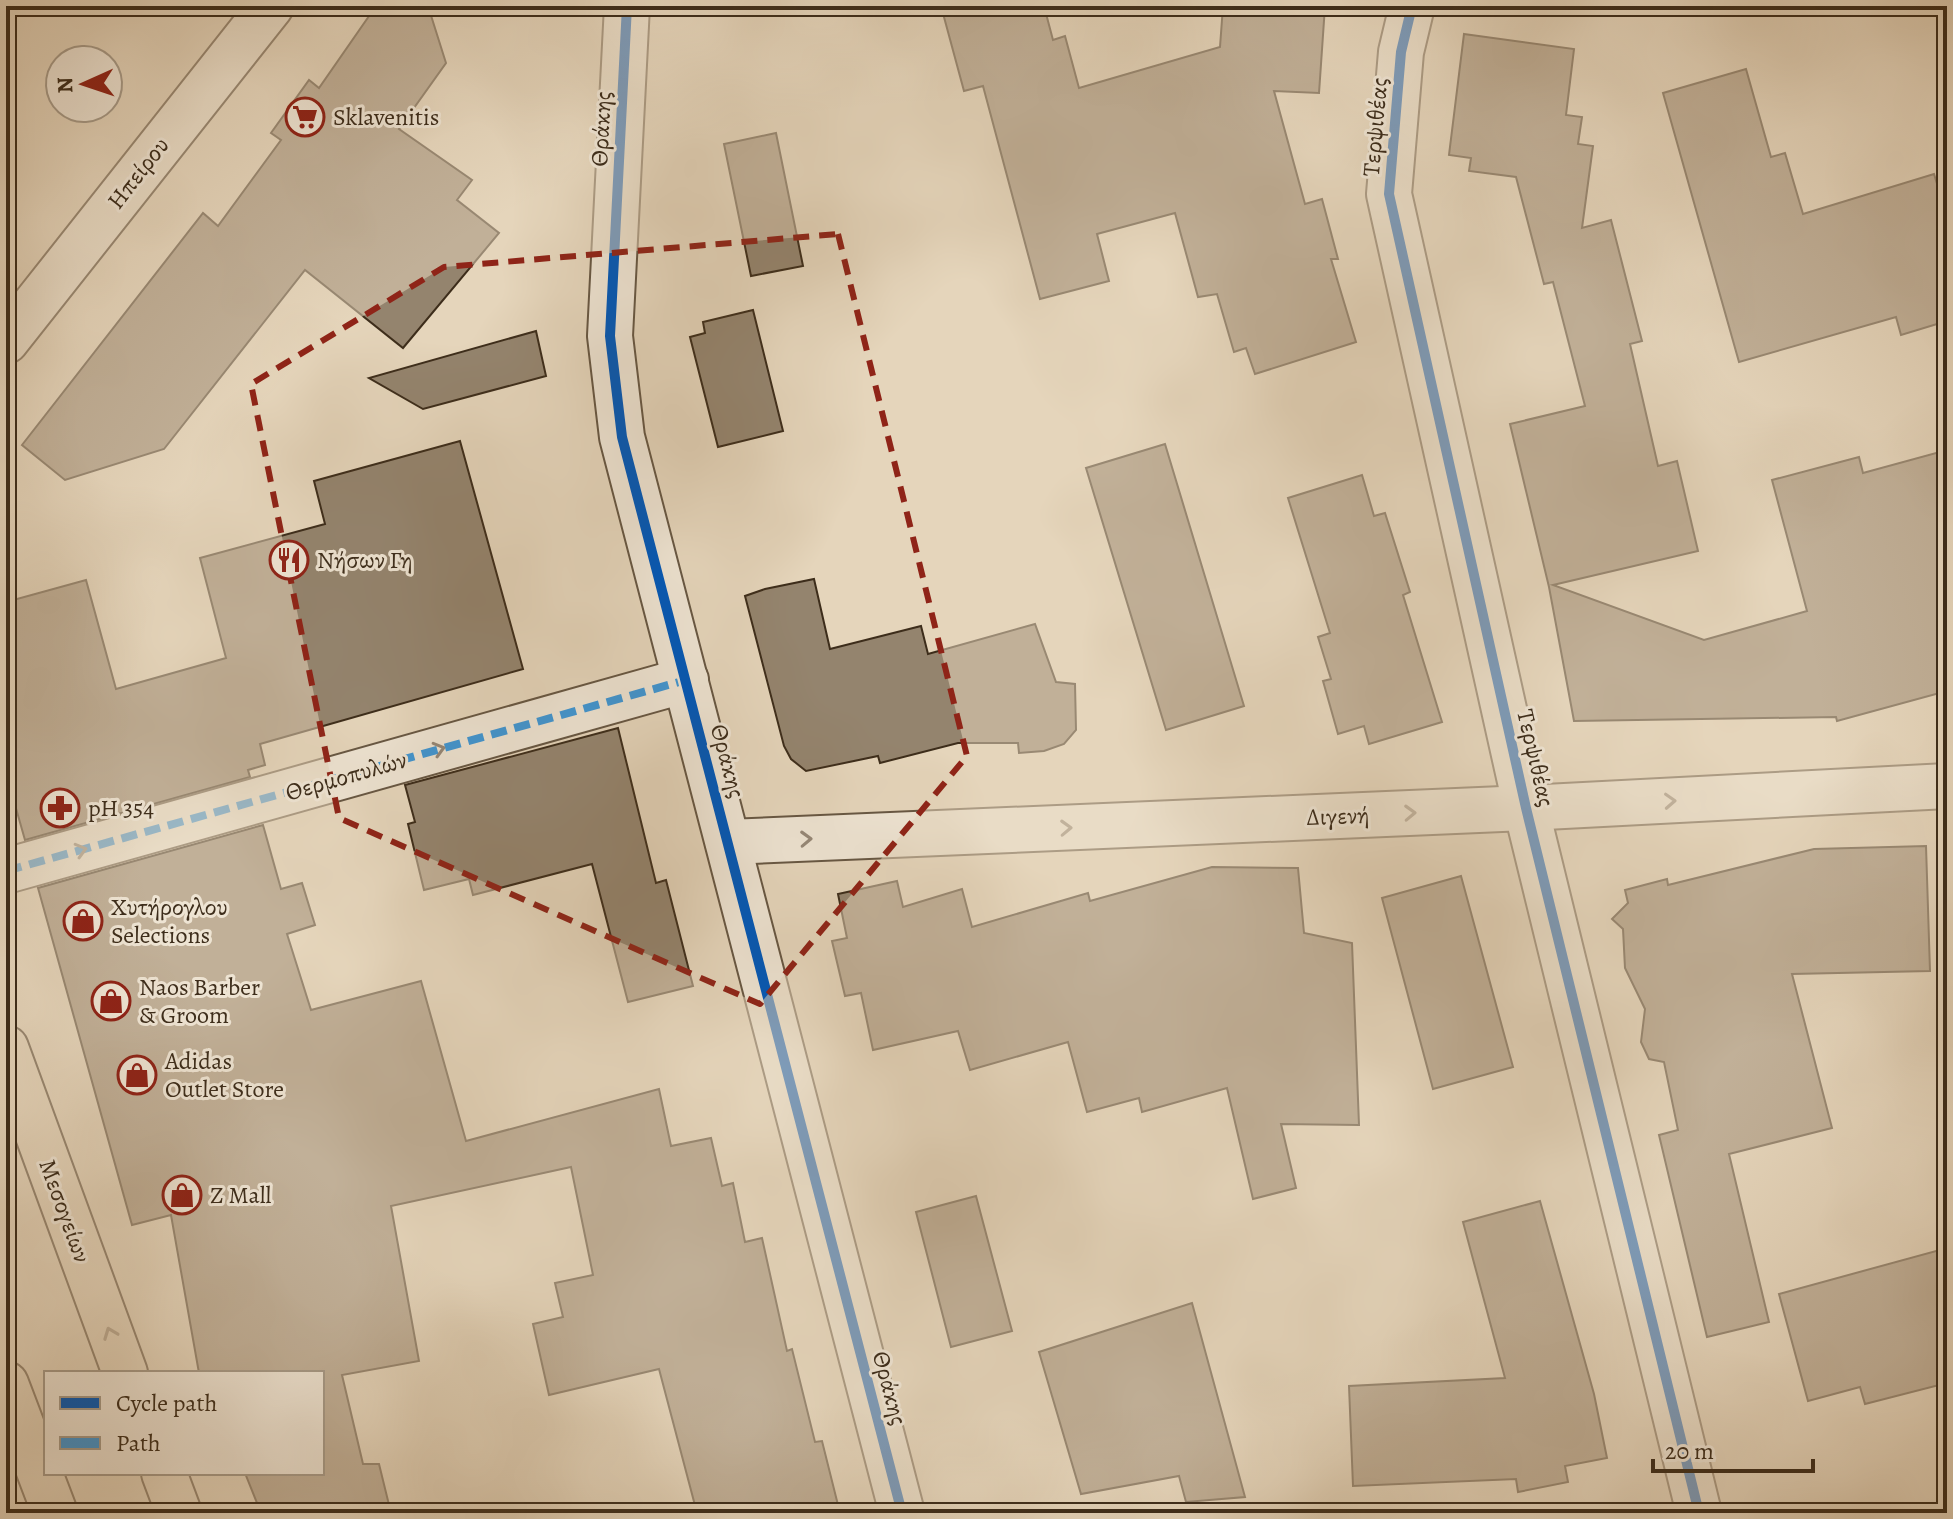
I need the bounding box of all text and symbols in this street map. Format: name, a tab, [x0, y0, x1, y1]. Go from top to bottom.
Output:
north arrow	[44, 44, 124, 124]
text: N	[50, 76, 80, 94]
street label: Τερψιθέας	[1355, 76, 1395, 178]
street label: Θράκης	[583, 91, 619, 167]
supermarket icon: Sklavenitis	[284, 96, 326, 138]
place label: Sklavenitis	[333, 101, 439, 133]
street label: Ηπείρου	[100, 130, 176, 216]
restaurant icon: Νήσων Γη	[268, 539, 310, 581]
place label: Νήσων Γη	[317, 544, 413, 576]
street label: Τερψιθέας	[1509, 706, 1563, 810]
street label: Θράκης	[703, 721, 753, 801]
one-way arrow	[432, 742, 446, 759]
street label: Θερμοπυλών	[282, 743, 411, 809]
pharmacy icon: pH 354	[39, 787, 81, 829]
place label: pH 354	[88, 792, 154, 824]
one-way arrow	[1664, 793, 1677, 810]
street label: Διγενή	[1306, 799, 1370, 833]
one-way arrow	[1404, 805, 1417, 822]
one-way arrow	[1060, 819, 1073, 836]
one-way arrow	[800, 830, 813, 847]
one-way arrow	[74, 843, 88, 859]
place label: Χυτήρογλου Selections	[111, 891, 228, 951]
shop icon: Χυτήρογλου Selections	[62, 900, 104, 942]
place label: Naos Barber & Groom	[139, 971, 260, 1031]
shop icon: Naos Barber & Groom	[90, 980, 132, 1022]
place label: Adidas Outlet Store	[164, 1045, 284, 1105]
shop icon: Adidas Outlet Store	[116, 1054, 158, 1096]
street label: Μεσογείων	[32, 1155, 99, 1267]
shop icon: Z Mall	[161, 1174, 203, 1216]
place label: Z Mall	[210, 1179, 272, 1211]
one-way arrow	[103, 1327, 120, 1341]
street label: Θράκης	[865, 1348, 915, 1428]
legend	[44, 1371, 324, 1475]
text: Cycle path	[116, 1387, 217, 1419]
scale bar	[1653, 1423, 1813, 1473]
text: Path	[116, 1427, 161, 1459]
text: 20 m	[1665, 1435, 1714, 1467]

